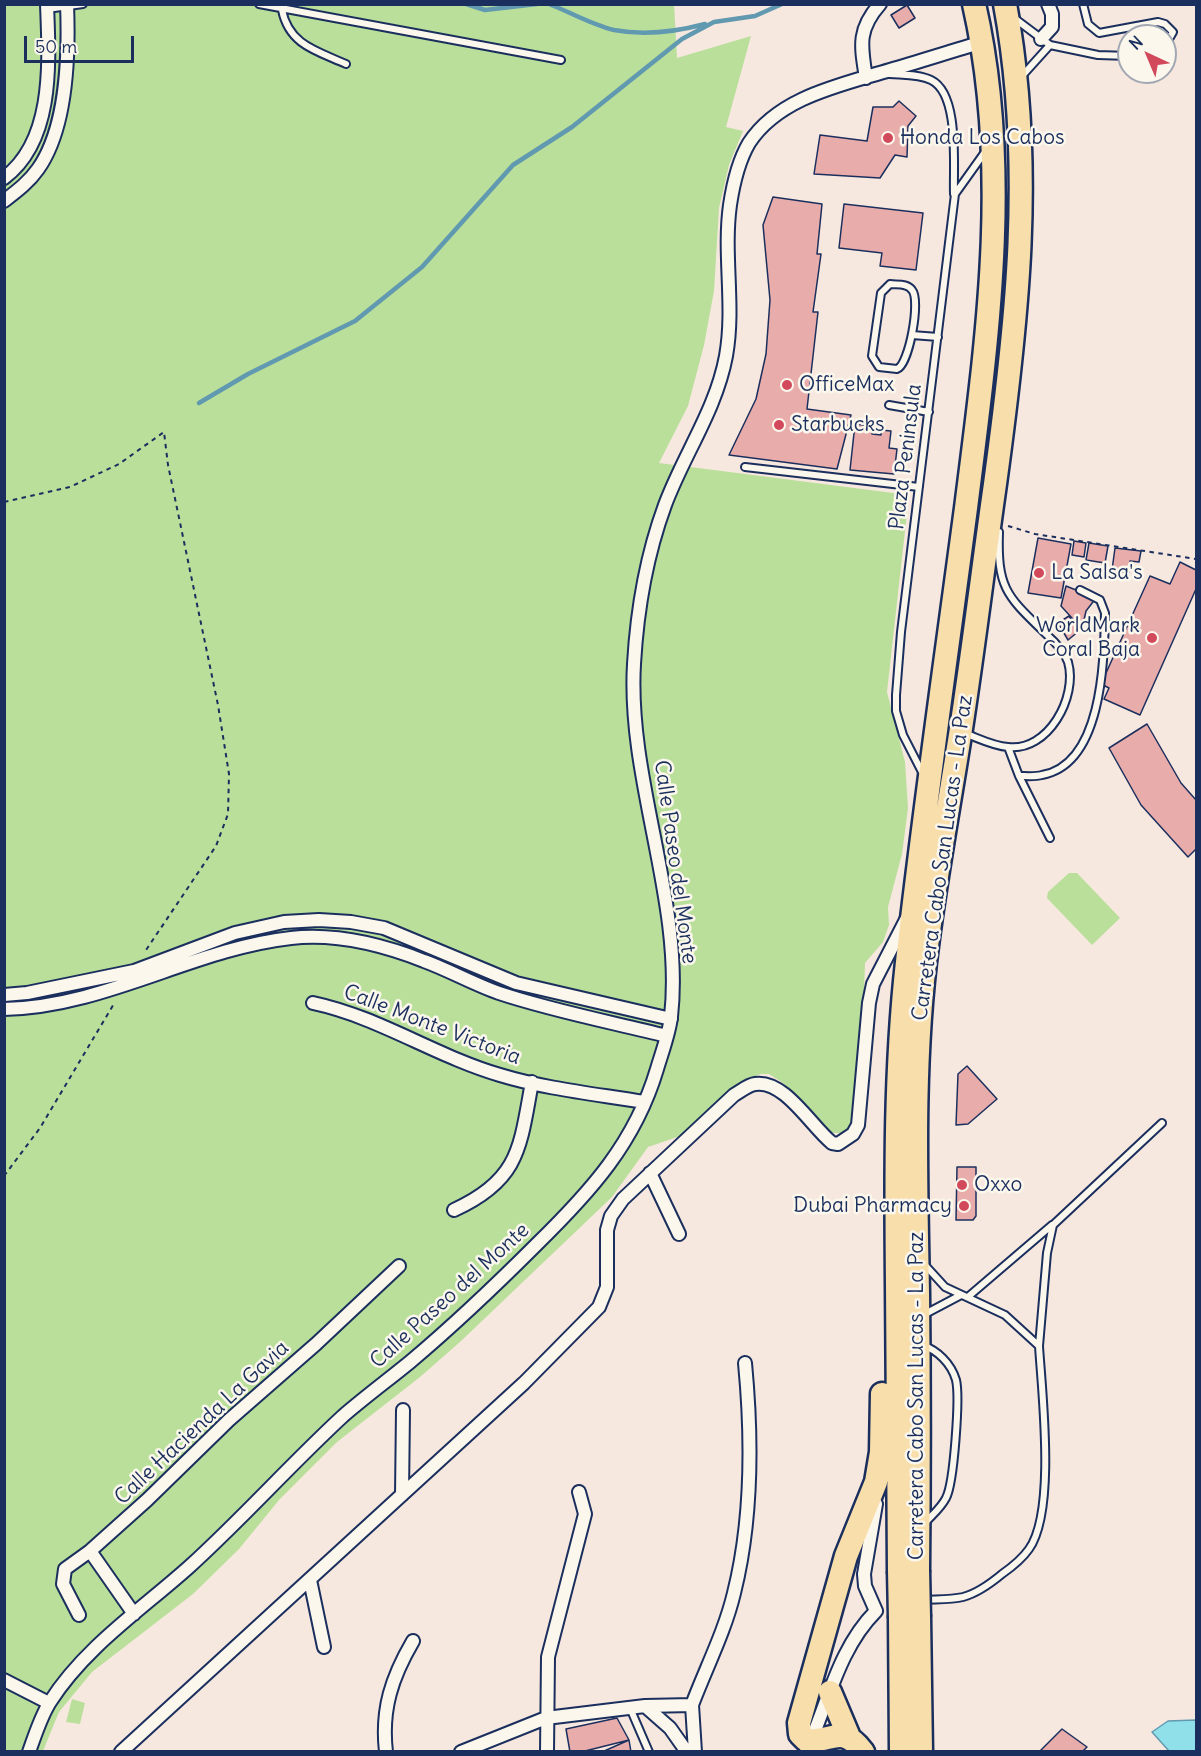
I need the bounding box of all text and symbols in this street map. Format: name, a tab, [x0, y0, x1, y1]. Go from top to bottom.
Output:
scale bar	[27, 24, 136, 62]
north arrow	[1117, 24, 1177, 84]
text: N	[1125, 31, 1147, 54]
text: 50 m	[35, 35, 77, 58]
place label: Honda Los Cabos	[900, 125, 1064, 151]
marker: Honda Los Cabos	[881, 131, 895, 145]
place label: OfficeMax	[799, 372, 894, 398]
marker: OfficeMax	[780, 378, 794, 392]
street label: Plaza Peninsula	[885, 383, 927, 531]
place label: Starbucks	[791, 412, 885, 438]
marker: Starbucks	[772, 418, 786, 432]
place label: La Salsa's	[1051, 560, 1143, 586]
marker: La Salsa's	[1032, 566, 1046, 580]
place label: WorldMark Coral Baja	[1036, 613, 1140, 663]
marker: WorldMark Coral Baja	[1145, 631, 1159, 645]
street label: Carretera Cabo San Lucas - La Paz	[908, 694, 978, 1022]
street label: Calle Paseo del Monte	[648, 759, 702, 965]
street label: Calle Monte Victoria	[340, 980, 524, 1070]
place label: Oxxo	[974, 1172, 1022, 1198]
marker: Oxxo	[955, 1178, 969, 1192]
place label: Dubai Pharmacy	[793, 1193, 952, 1219]
marker: Dubai Pharmacy	[957, 1199, 971, 1213]
street label: Calle Paseo del Monte	[365, 1218, 535, 1374]
street label: Carretera Cabo San Lucas - La Paz	[904, 1232, 930, 1560]
street label: Calle Hacienda La Gavia	[110, 1336, 294, 1510]

